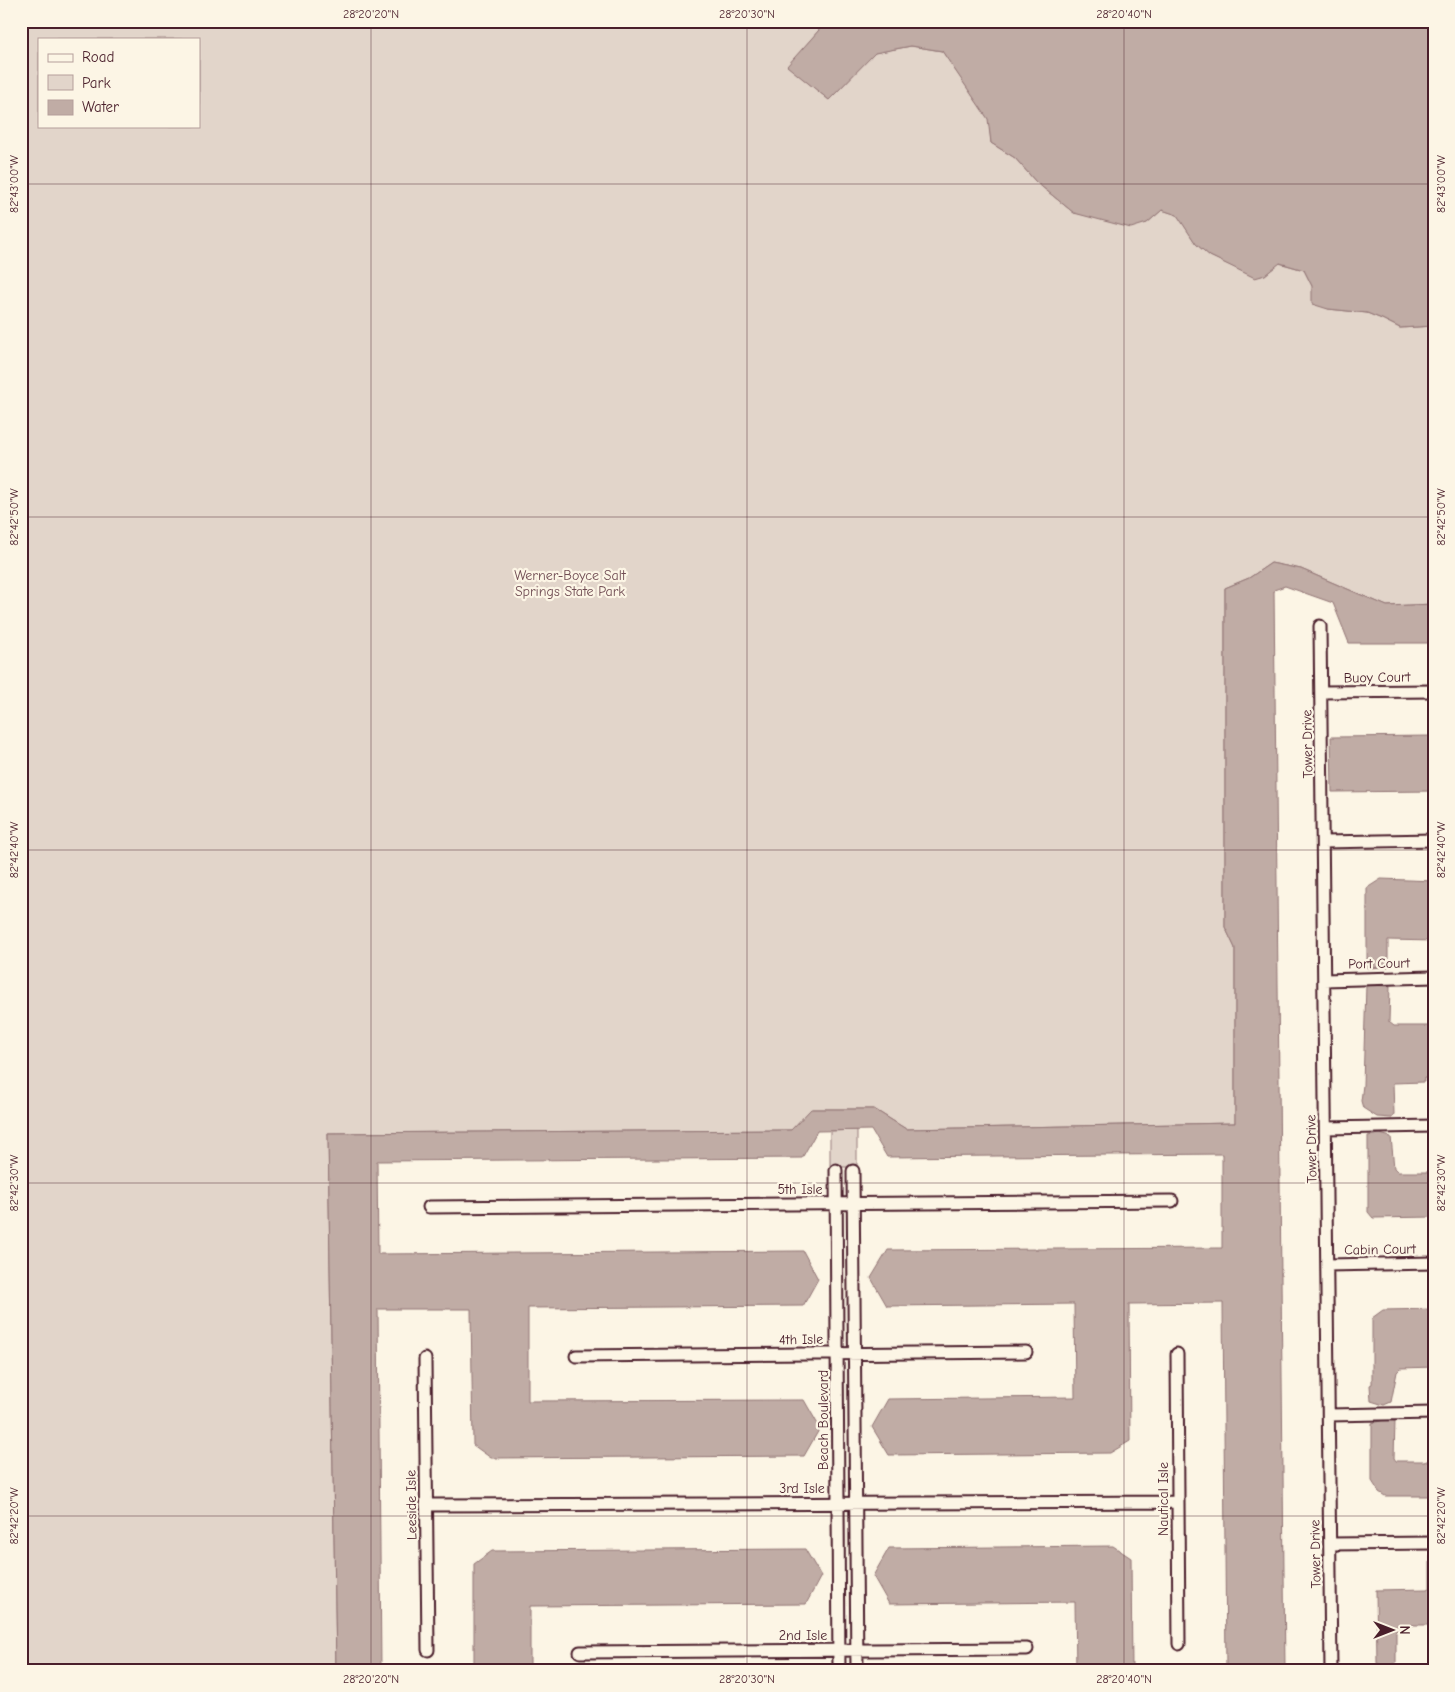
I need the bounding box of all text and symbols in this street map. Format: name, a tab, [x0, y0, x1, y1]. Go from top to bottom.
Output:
text: 28°20'20"N	[343, 7, 399, 21]
text: 28°20'30"N	[719, 7, 775, 21]
text: 28°20'40"N	[1096, 7, 1152, 21]
legend	[38, 38, 200, 128]
text: Road	[82, 48, 114, 66]
text: Park	[82, 74, 111, 92]
text: Water	[82, 98, 119, 116]
text: 82°43'00"W	[7, 154, 21, 213]
text: 82°43'00"W	[1434, 154, 1448, 213]
text: 82°42'50"W	[7, 488, 21, 546]
text: 82°42'50"W	[1434, 488, 1448, 546]
park label: Werner-Boyce Salt Springs State Park	[514, 567, 627, 600]
street label: Buoy Court	[1343, 668, 1412, 687]
street label: Tower Drive	[1298, 709, 1317, 779]
text: 82°42'40"W	[7, 821, 21, 878]
text: 82°42'40"W	[1434, 821, 1448, 878]
street label: Port Court	[1348, 954, 1411, 973]
street label: Tower Drive	[1302, 1114, 1321, 1184]
text: 82°42'30"W	[7, 1154, 21, 1211]
text: 82°42'30"W	[1434, 1154, 1448, 1211]
street label: 5th Isle	[777, 1181, 823, 1198]
street label: Cabin Court	[1344, 1240, 1417, 1259]
street label: 4th Isle	[779, 1331, 823, 1348]
street label: Beach Boulevard	[815, 1370, 832, 1470]
street label: Nautical Isle	[1155, 1462, 1172, 1536]
street label: Leeside Isle	[402, 1470, 421, 1540]
street label: 3rd Isle	[779, 1480, 825, 1497]
text: 82°42'20"W	[7, 1487, 21, 1545]
text: 82°42'20"W	[1434, 1487, 1448, 1545]
street label: Tower Drive	[1306, 1519, 1325, 1589]
north arrow	[1368, 1604, 1418, 1654]
text: N	[1396, 1625, 1413, 1635]
street label: 2nd Isle	[779, 1627, 827, 1644]
text: 28°20'20"N	[343, 1672, 399, 1686]
text: 28°20'30"N	[719, 1672, 775, 1686]
text: 28°20'40"N	[1096, 1672, 1152, 1686]

